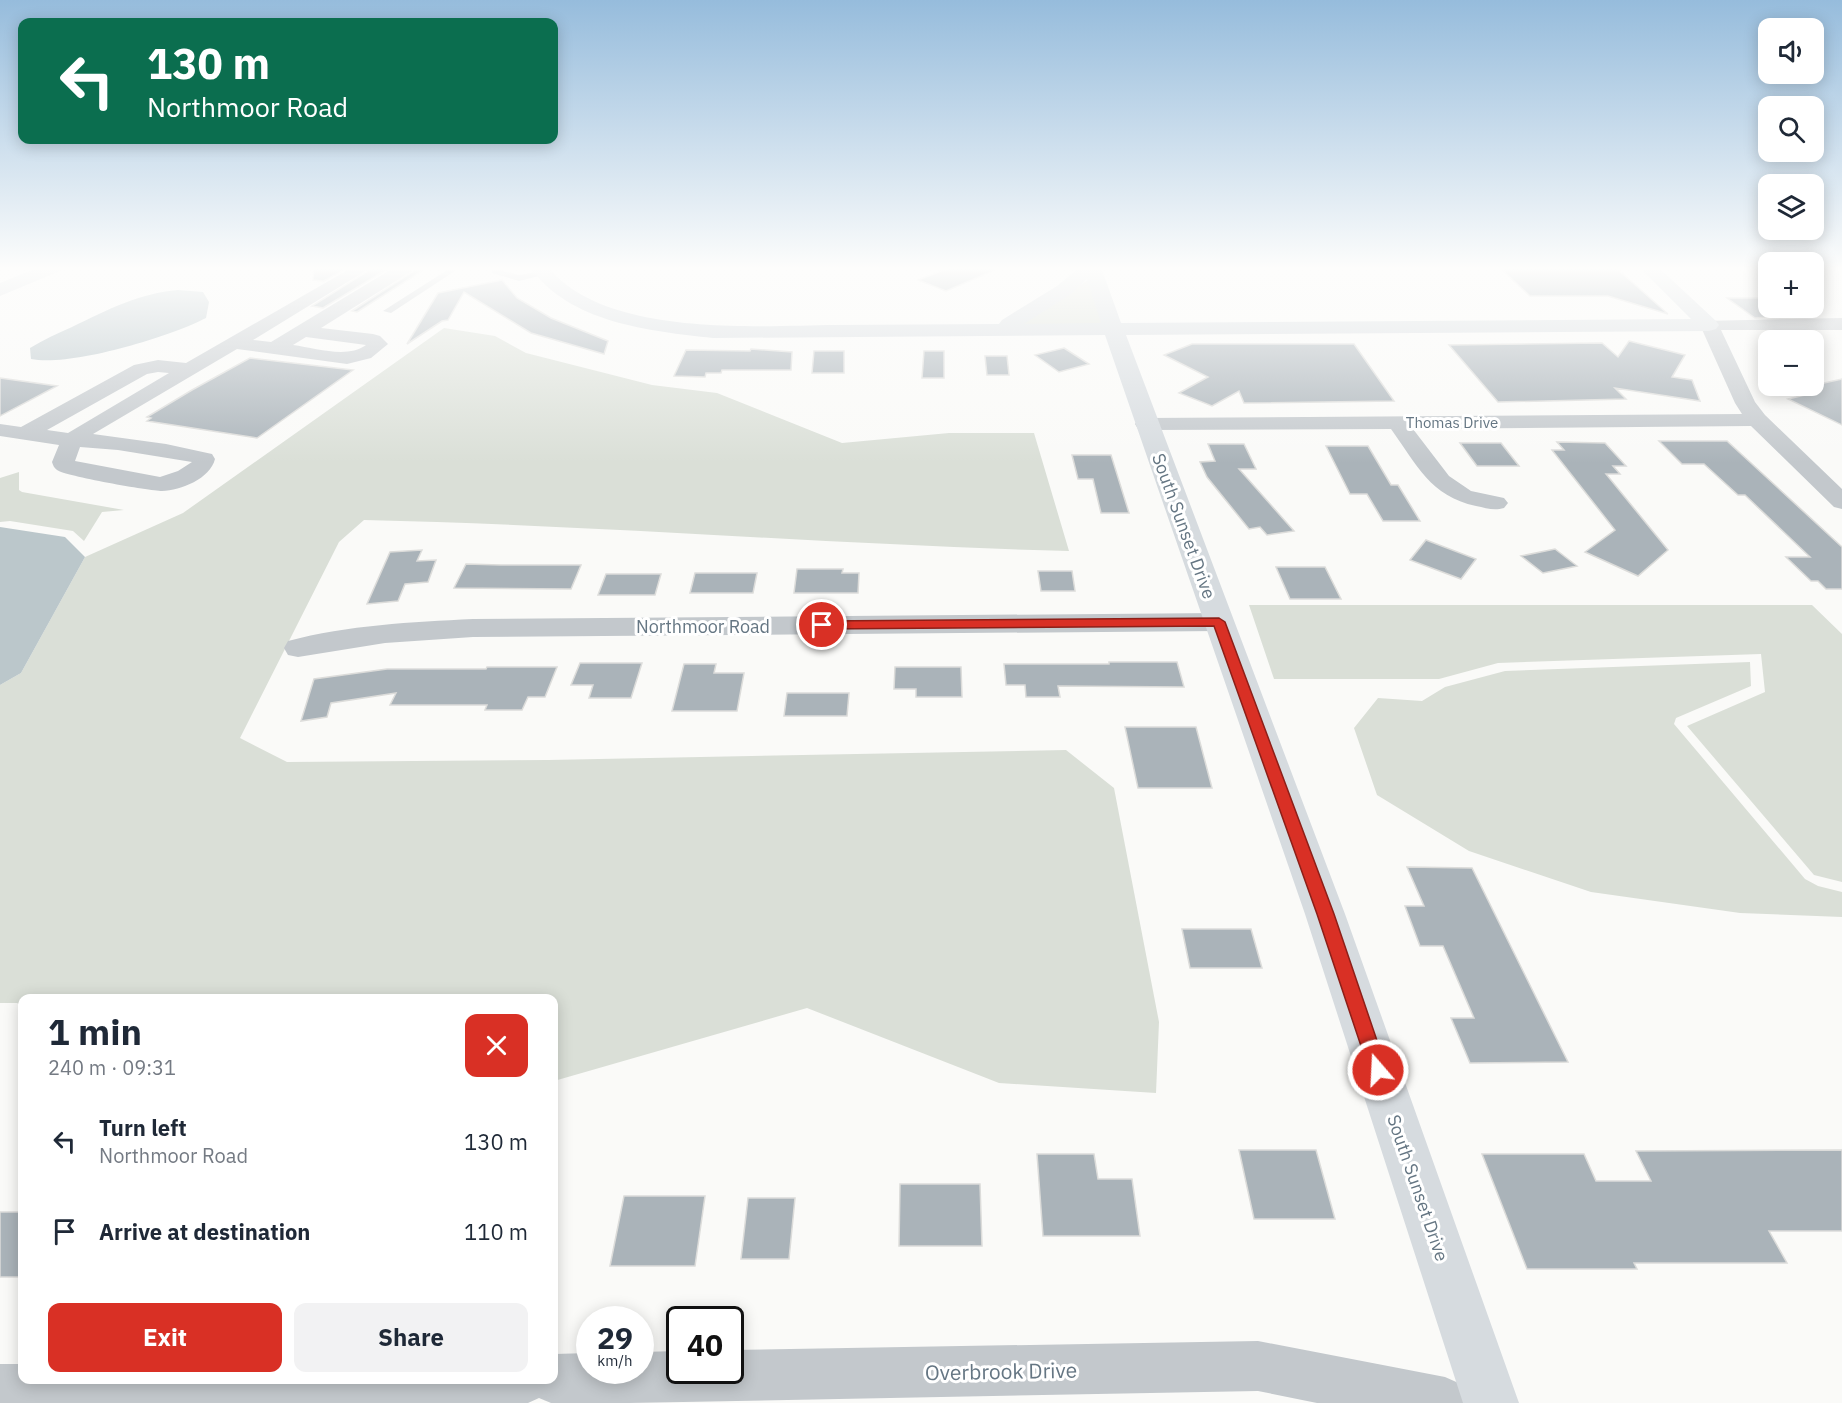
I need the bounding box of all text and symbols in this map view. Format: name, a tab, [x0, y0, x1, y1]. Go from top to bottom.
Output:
map controls	[1758, 18, 1824, 396]
button: sound	[1758, 18, 1824, 84]
text: 130 m	[147, 36, 270, 91]
icon: left	[48, 42, 126, 120]
text: Northmoor Road	[147, 89, 348, 124]
button: search	[1758, 96, 1824, 162]
button: layers	[1758, 174, 1824, 240]
button: +	[1758, 252, 1824, 318]
button: −	[1758, 330, 1824, 396]
street label: Thomas Drive	[1406, 413, 1498, 432]
street label: South Sunset Drive	[1147, 450, 1221, 602]
pin	[796, 599, 847, 650]
icon: arrive	[805, 608, 838, 641]
street label: Northmoor Road	[636, 615, 770, 638]
text: 1 min	[48, 1008, 142, 1055]
button: close	[465, 1014, 528, 1077]
position arrow	[1346, 1038, 1410, 1102]
text: 240 m · 09:31	[48, 1054, 176, 1081]
street label: South Sunset Drive	[1382, 1112, 1454, 1264]
text: Turn left	[99, 1113, 187, 1142]
icon: left	[48, 1125, 81, 1158]
text: 130 m	[464, 1127, 528, 1156]
text: Northmoor Road	[99, 1142, 248, 1169]
icon: arrive	[48, 1215, 81, 1248]
text: Arrive at destination	[99, 1217, 310, 1246]
text: 110 m	[464, 1217, 528, 1246]
button: Exit	[48, 1303, 282, 1372]
button: Share	[294, 1303, 528, 1372]
speed limit sign: 40	[666, 1306, 744, 1384]
text: 29	[597, 1318, 633, 1357]
text: km/h	[597, 1351, 633, 1370]
street label: Overbrook Drive	[925, 1356, 1077, 1386]

